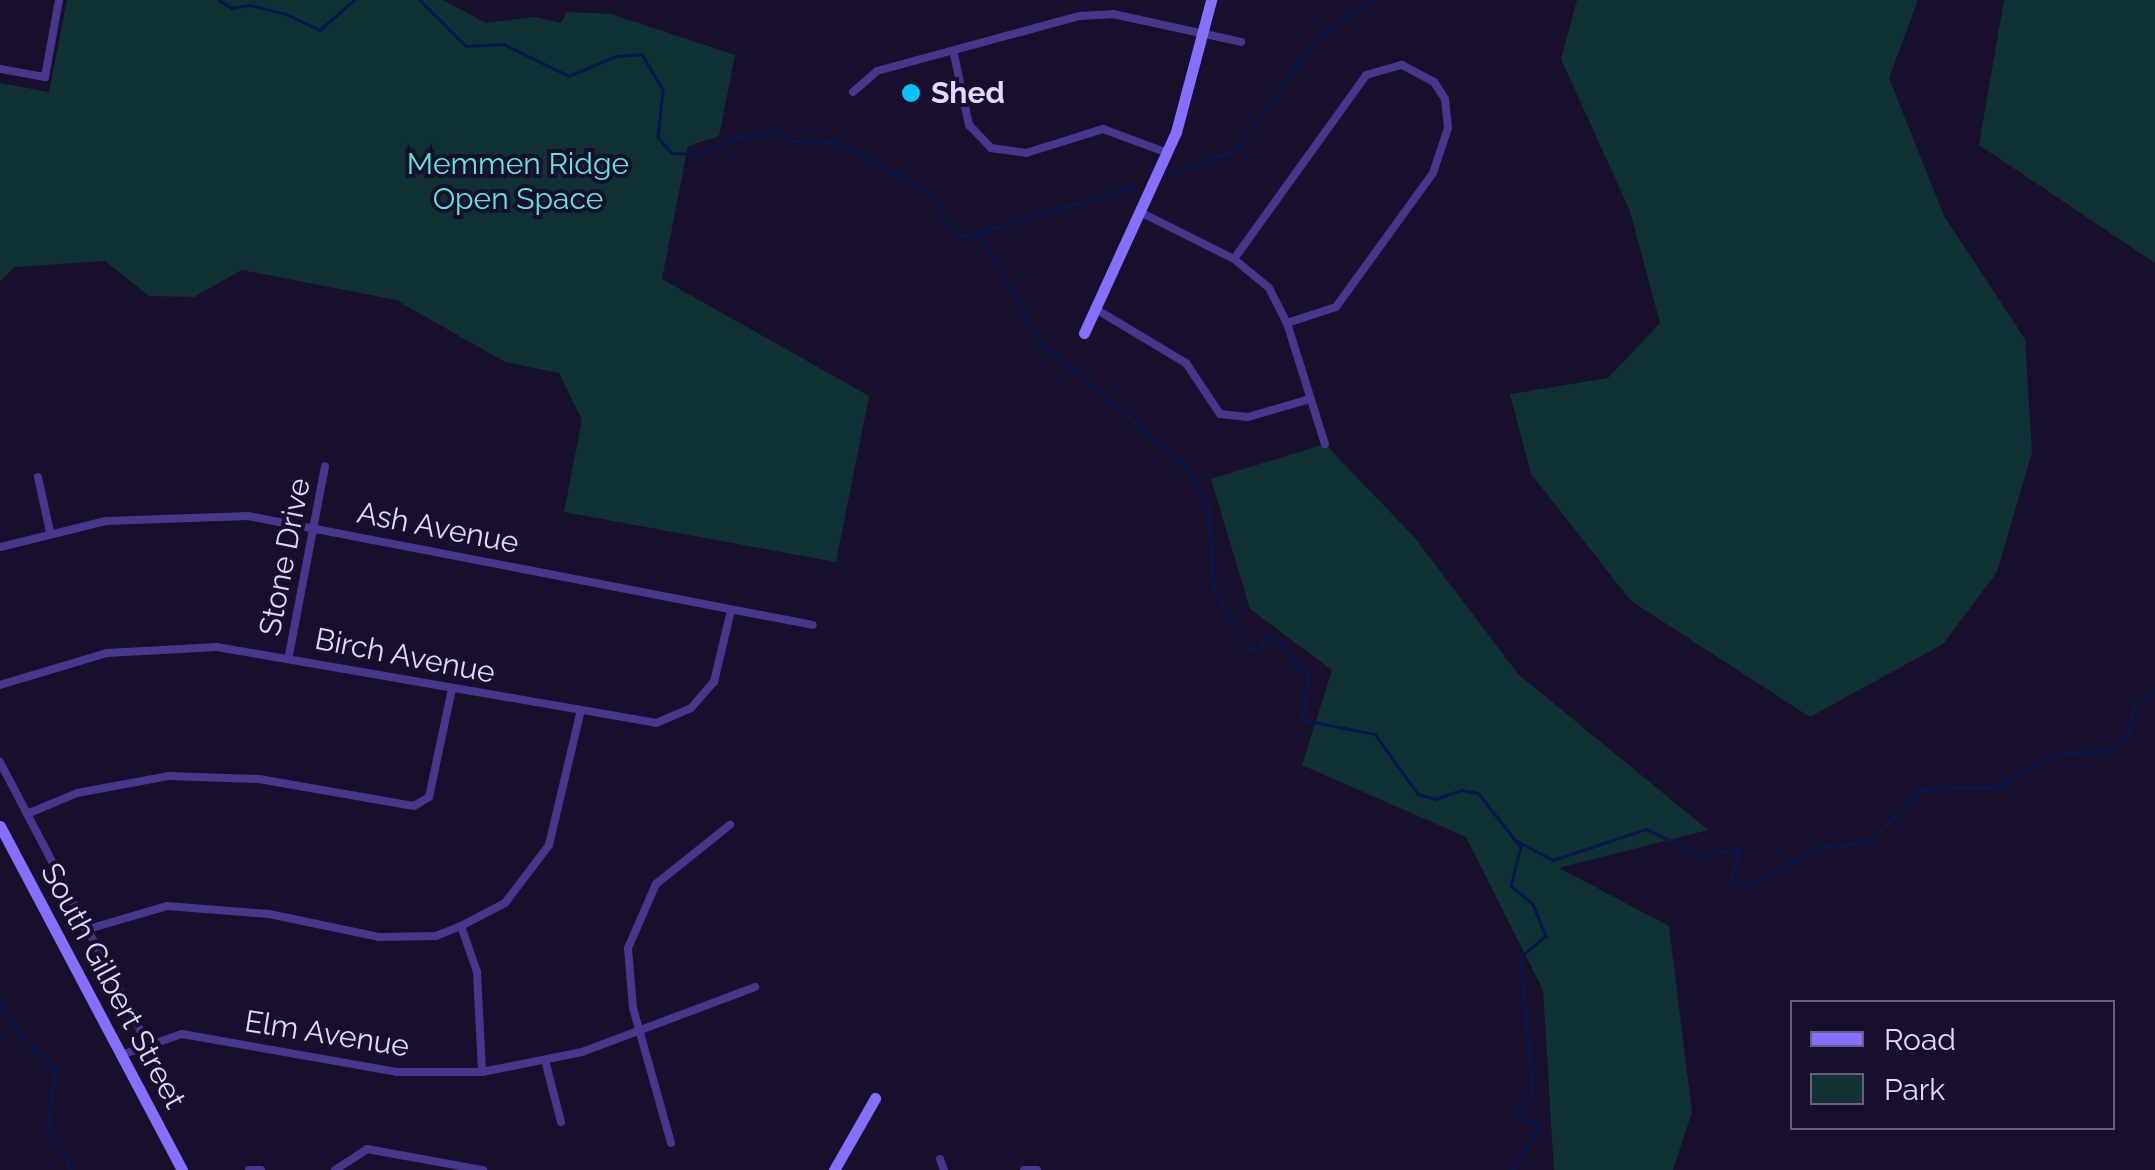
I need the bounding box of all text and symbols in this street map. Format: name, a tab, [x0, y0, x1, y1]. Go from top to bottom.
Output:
place label: Shed	[931, 75, 1005, 111]
marker: Shed	[900, 82, 922, 104]
park label: Memmen Ridge Open Space	[407, 146, 629, 216]
street label: Stone Drive	[252, 475, 318, 639]
street label: Ash Avenue	[354, 495, 522, 561]
street label: Birch Avenue	[312, 621, 498, 691]
street label: South Gilbert Street	[33, 857, 193, 1115]
legend	[1790, 1000, 2115, 1130]
street label: Elm Avenue	[242, 1003, 412, 1065]
text: Road	[1884, 1022, 1956, 1057]
text: Park	[1884, 1072, 1945, 1107]

